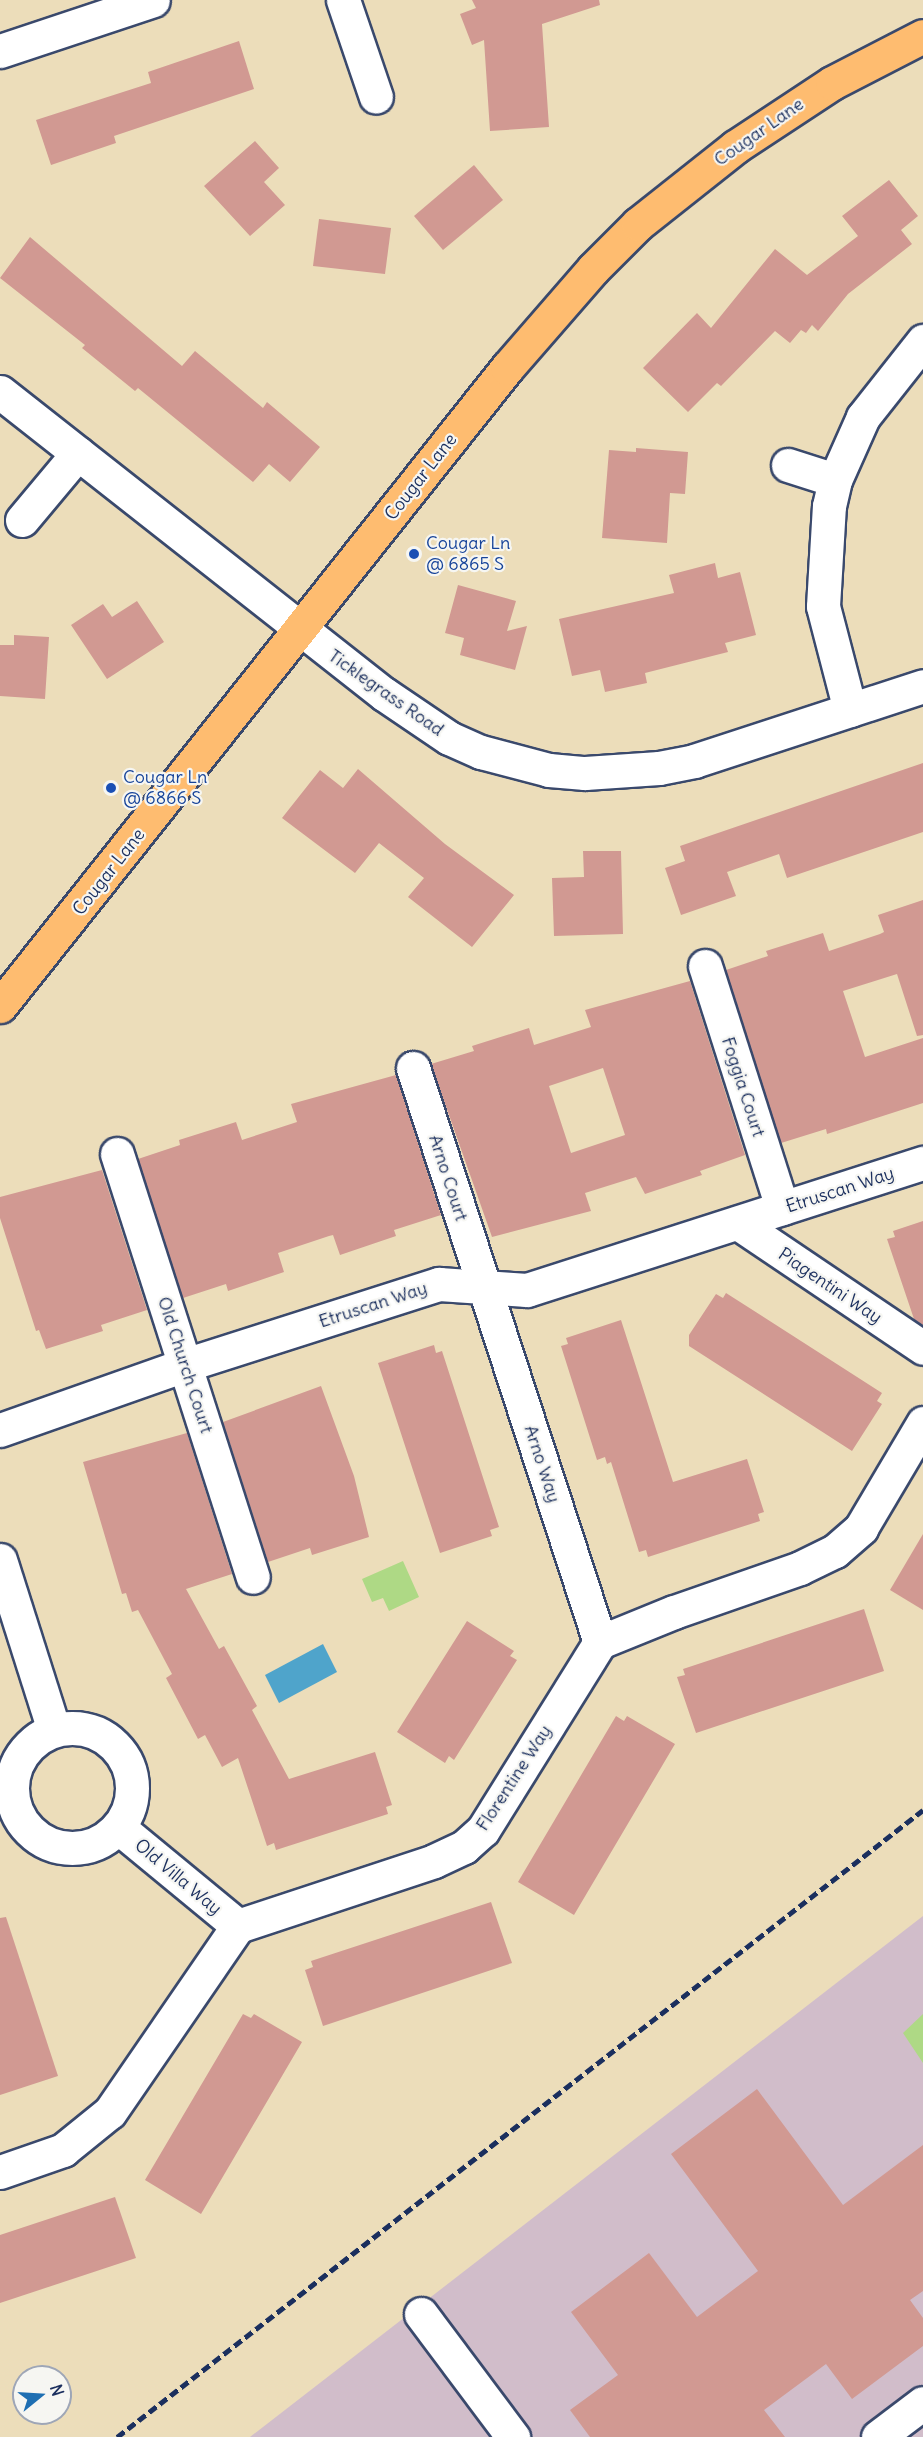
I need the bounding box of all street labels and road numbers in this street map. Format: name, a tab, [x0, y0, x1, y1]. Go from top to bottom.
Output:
street label: Cougar Lane	[710, 93, 808, 171]
street label: Cougar Lane	[380, 429, 462, 525]
street label: Ticklegrass Road	[324, 645, 448, 741]
street label: Cougar Lane	[68, 824, 150, 920]
street label: Foggia Court	[717, 1034, 769, 1140]
street label: Arno Court	[424, 1132, 472, 1224]
street label: Etruscan Way	[783, 1162, 897, 1218]
street label: Piagentini Way	[774, 1243, 886, 1329]
street label: Etruscan Way	[316, 1277, 430, 1333]
street label: Old Church Court	[153, 1294, 217, 1436]
street label: Arno Way	[519, 1423, 565, 1505]
street label: Florentine Way	[472, 1721, 556, 1835]
street label: Old Villa Way	[130, 1834, 226, 1920]

